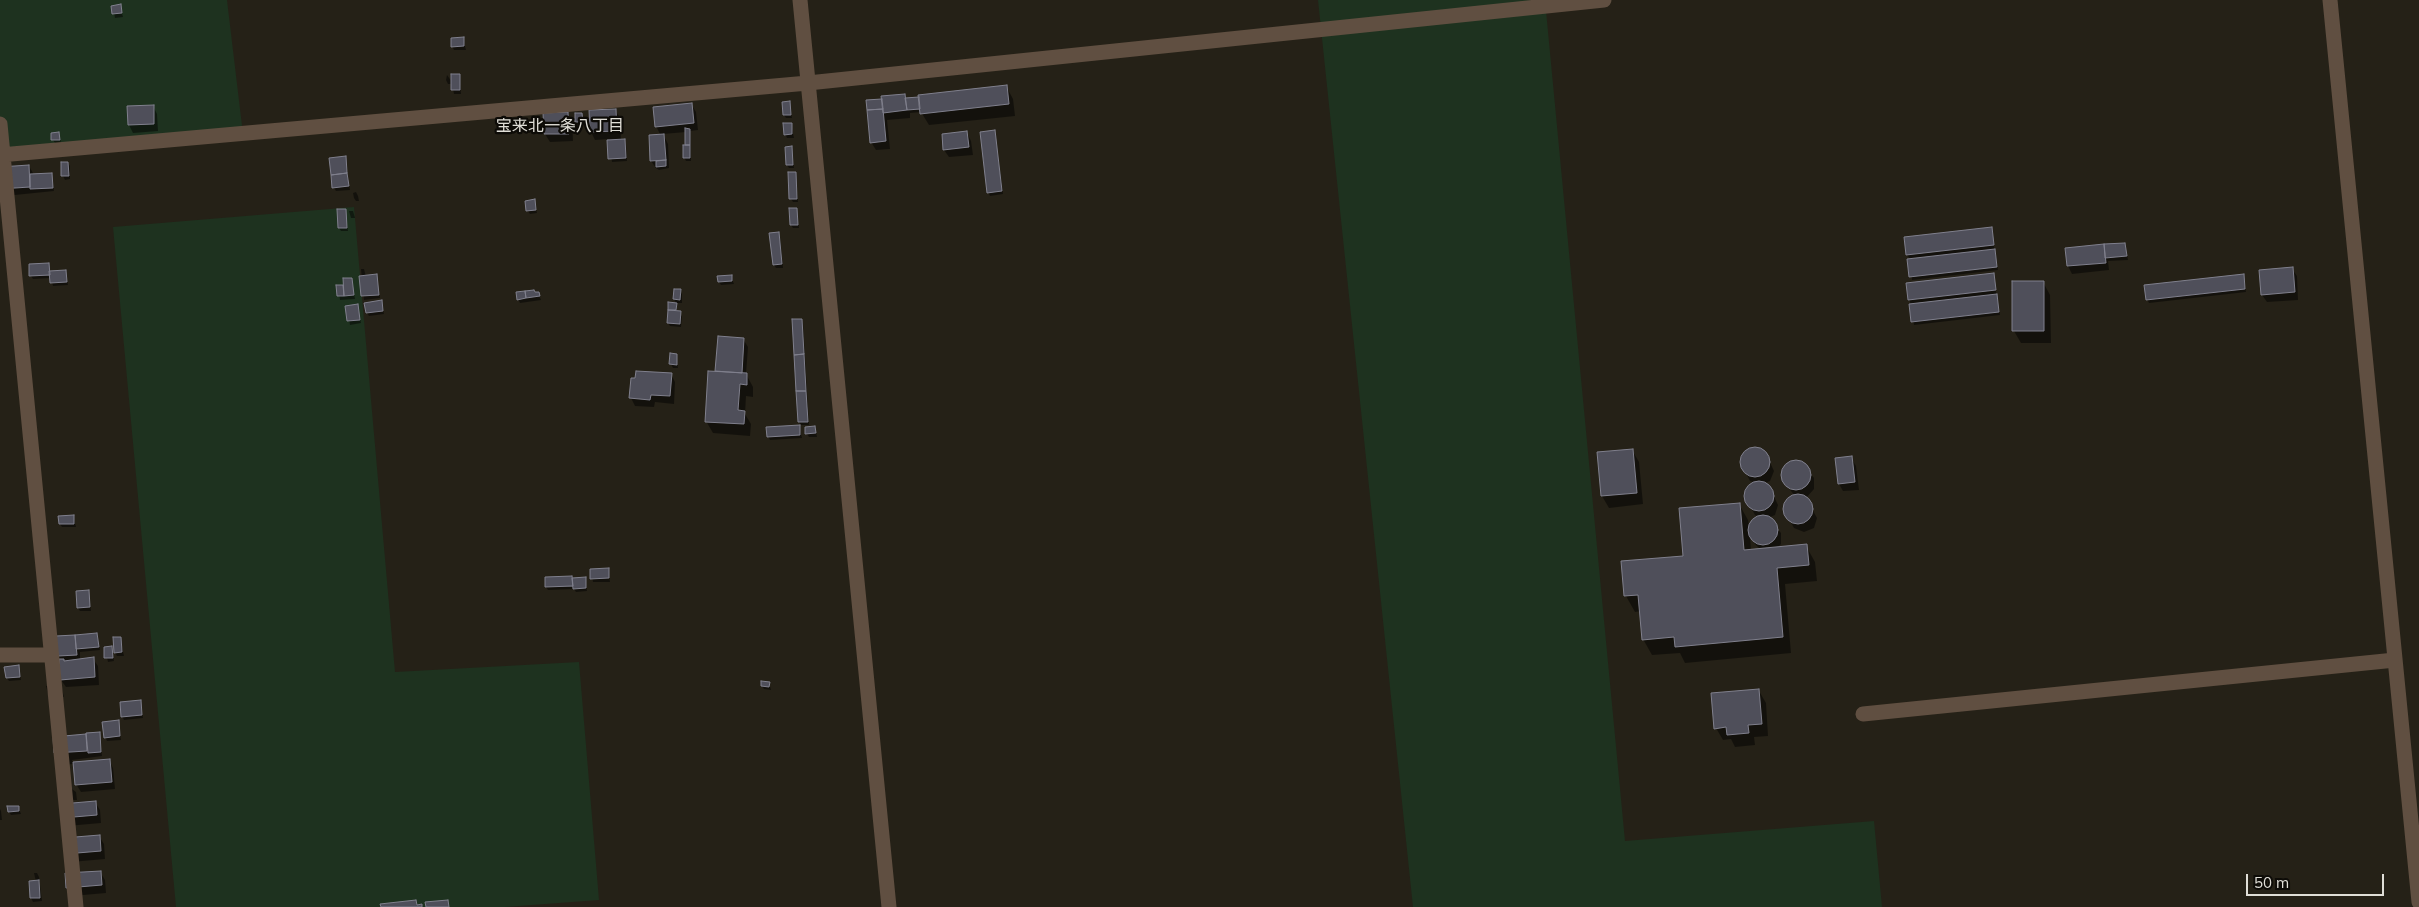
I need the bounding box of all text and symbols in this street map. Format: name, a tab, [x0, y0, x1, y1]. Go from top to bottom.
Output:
district label: 宝来北一条八丁目	[496, 116, 624, 136]
scale bar	[2249, 864, 2386, 896]
text: 50 m	[2254, 873, 2289, 892]

